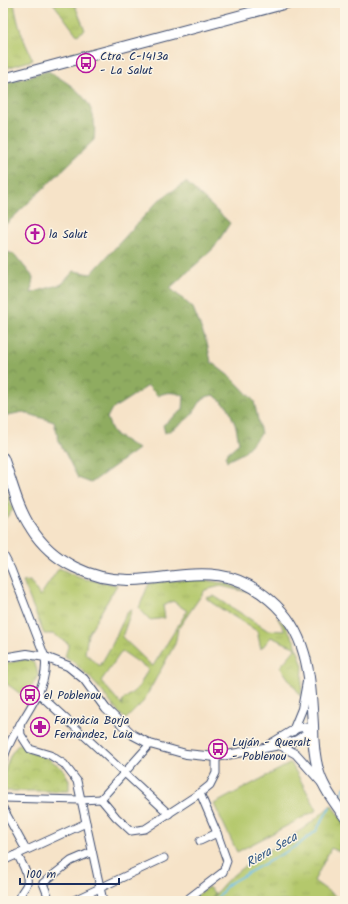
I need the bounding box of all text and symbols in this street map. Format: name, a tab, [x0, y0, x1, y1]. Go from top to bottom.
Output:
place label: Ctra. C-1413a - La Salut	[100, 47, 169, 80]
bus stop icon: Ctra. C-1413a - La Salut	[75, 52, 97, 74]
church icon: la Salut	[24, 223, 46, 245]
place label: la Salut	[49, 225, 88, 244]
bus stop icon: el Poblenou	[19, 684, 41, 706]
place label: el Poblenou	[44, 686, 102, 705]
place label: Farmàcia Borja Fernandez, Laia	[54, 711, 133, 744]
pharmacy icon: Farmàcia Borja Fernandez, Laia	[29, 716, 51, 738]
place label: Luján - Queralt - Poblenou	[232, 733, 311, 766]
bus stop icon: Luján - Queralt - Poblenou	[207, 738, 229, 760]
water label: Riera Seca	[242, 827, 302, 874]
scale bar	[20, 860, 119, 886]
text: 100 m	[26, 865, 57, 884]

